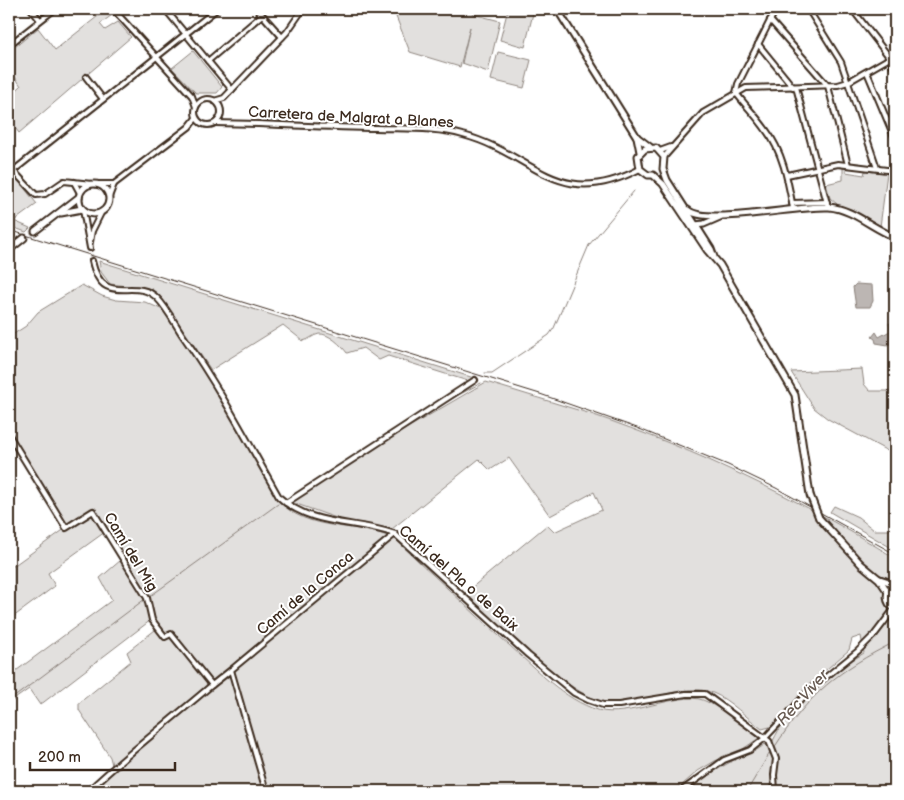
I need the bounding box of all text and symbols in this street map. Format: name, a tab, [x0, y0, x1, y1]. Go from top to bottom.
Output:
street label: Carretera de Malgrat a Blanes	[248, 103, 455, 132]
street label: Camí del Mig	[99, 509, 162, 595]
street label: Camí del Pla o de Baix	[395, 521, 523, 636]
street label: Camí de la Conca	[253, 547, 358, 639]
water label: Rec Viver	[773, 665, 834, 730]
scale bar	[30, 740, 175, 772]
text: 200 m	[38, 748, 81, 767]

